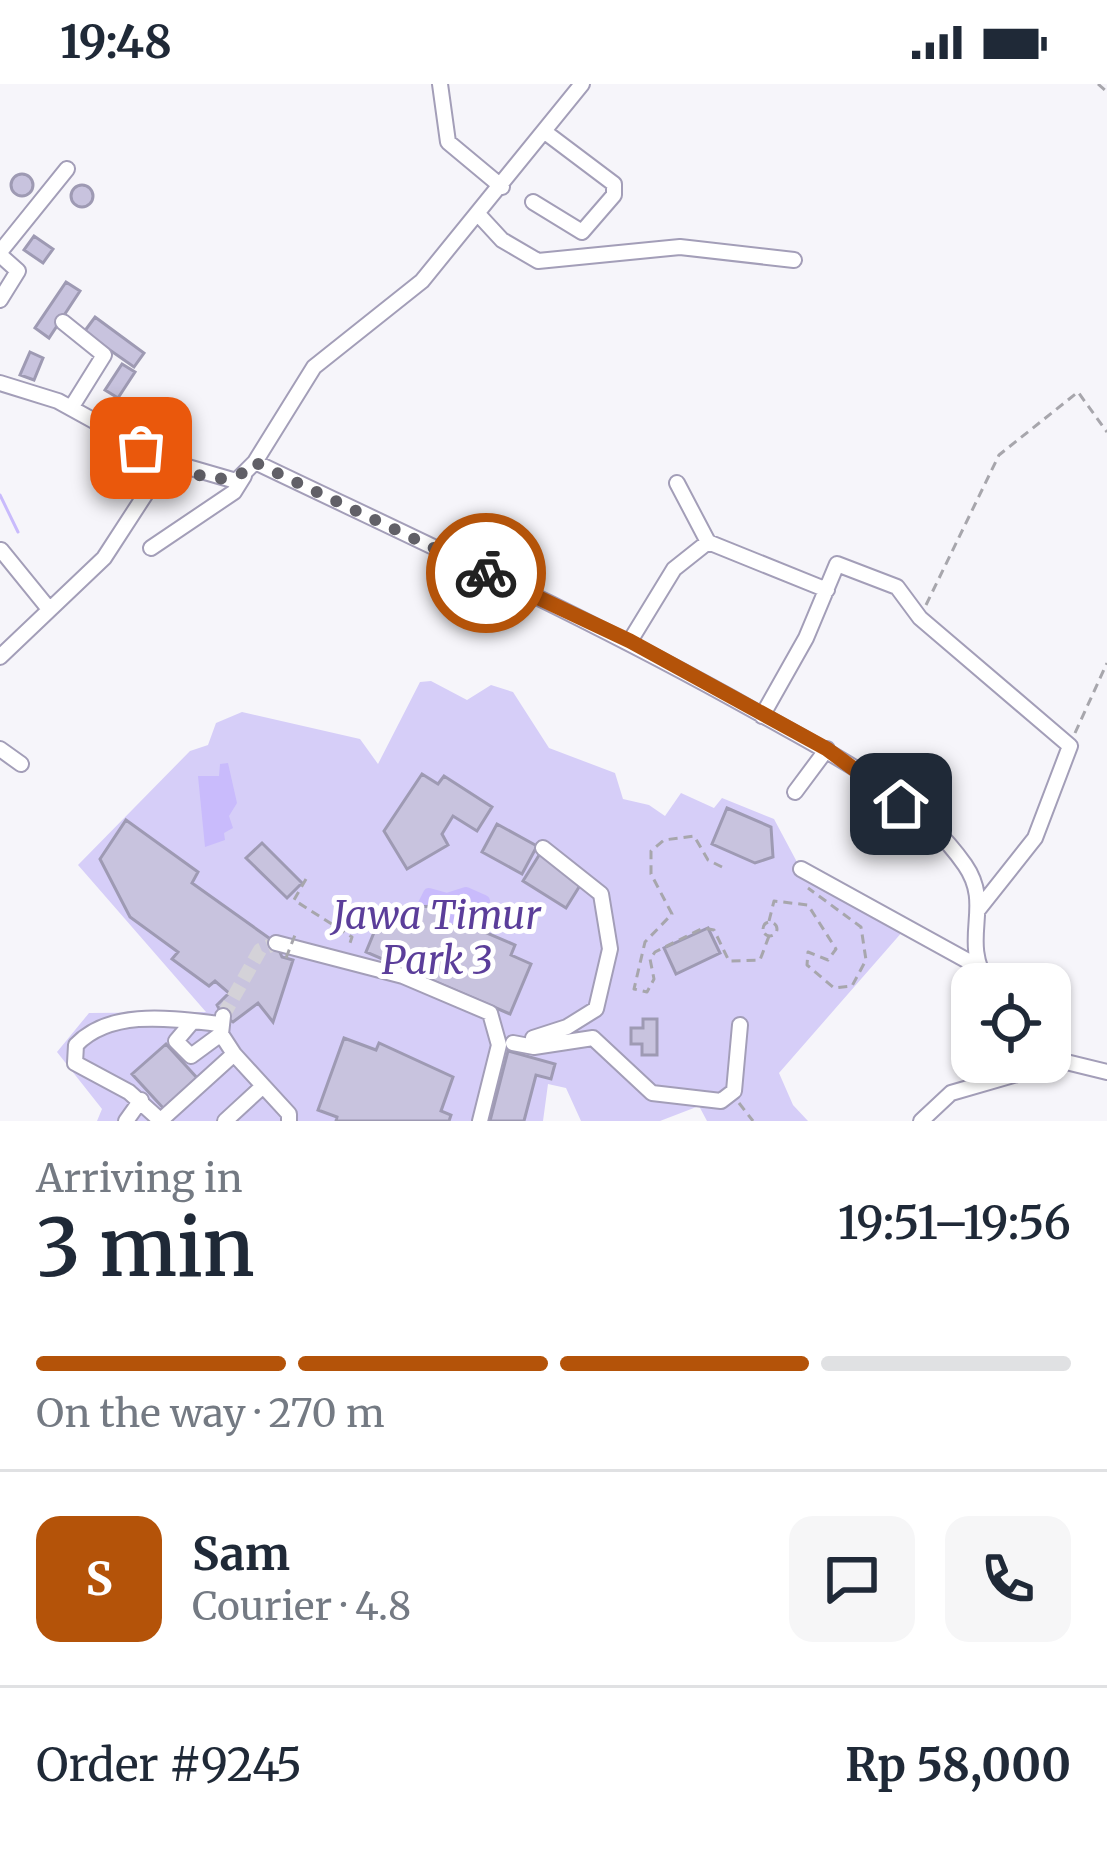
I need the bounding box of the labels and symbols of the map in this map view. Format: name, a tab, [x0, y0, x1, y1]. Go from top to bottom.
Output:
pin	[90, 397, 192, 499]
courier	[426, 513, 546, 633]
pin	[850, 753, 952, 855]
park label: Jawa Timur Park 3	[329, 891, 542, 985]

